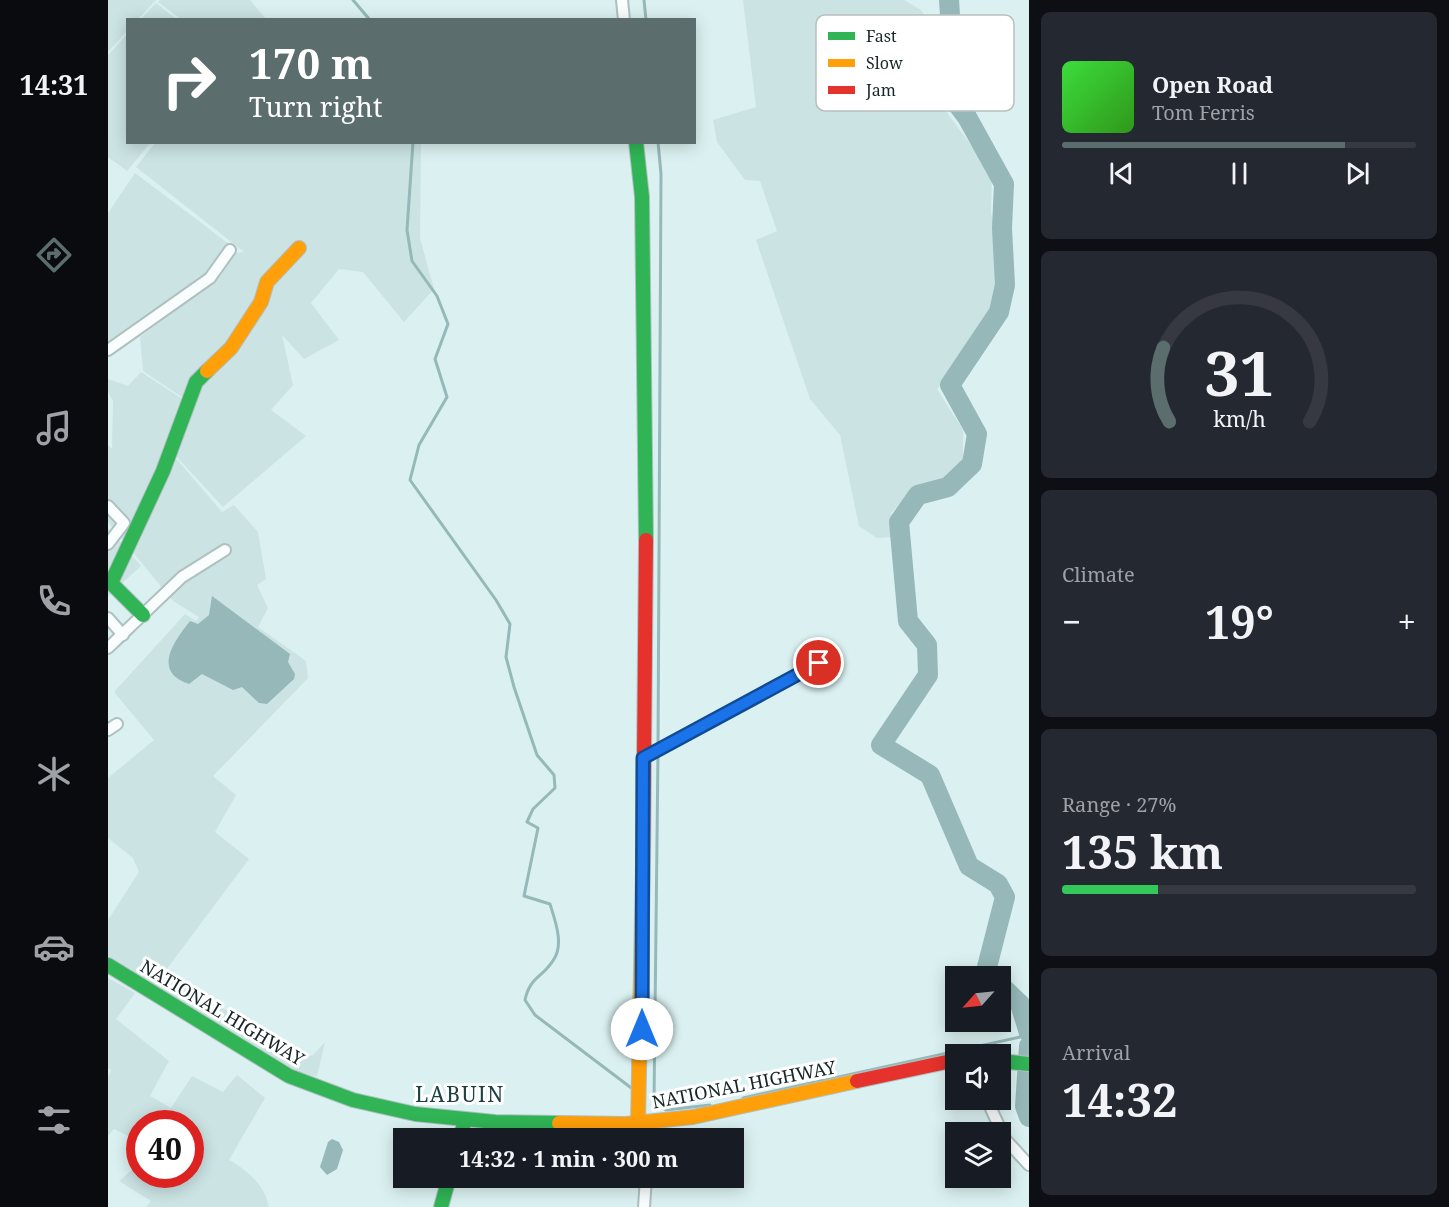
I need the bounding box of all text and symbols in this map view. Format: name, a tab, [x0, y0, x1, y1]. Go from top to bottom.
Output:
legend	[816, 15, 1014, 111]
text: Fast	[866, 25, 897, 47]
text: 170 m	[249, 34, 373, 91]
icon: right	[150, 42, 228, 120]
text: Slow	[866, 52, 903, 74]
text: 14:31	[19, 66, 89, 103]
text: Open Road	[1152, 69, 1273, 99]
text: Jam	[865, 79, 896, 101]
text: Turn right	[249, 88, 382, 125]
text: Tom Ferris	[1152, 99, 1255, 126]
icon: previous	[1105, 157, 1138, 190]
icon: pause	[1223, 157, 1256, 190]
icon: next	[1341, 157, 1374, 190]
icon: directions	[33, 234, 75, 276]
text: 31	[1204, 329, 1274, 414]
text: km/h	[1213, 404, 1266, 433]
icon: music	[33, 407, 75, 449]
text: Climate	[1062, 561, 1135, 588]
icon: phone	[33, 580, 75, 622]
text: 19°	[1205, 591, 1274, 652]
text: −	[1062, 599, 1081, 644]
text: +	[1398, 599, 1416, 644]
pin	[793, 637, 844, 688]
icon: arrive	[802, 646, 835, 679]
icon: climate	[33, 753, 75, 795]
text: Range · 27%	[1062, 791, 1176, 818]
text: 135 km	[1062, 821, 1223, 882]
icon: car	[33, 926, 75, 968]
street label: NATIONAL HIGHWAY	[136, 954, 309, 1071]
north arrow	[945, 966, 1011, 1032]
map controls	[945, 966, 1011, 1188]
position arrow	[610, 997, 674, 1061]
text: Arrival	[1062, 1039, 1130, 1066]
button: sound	[945, 1044, 1011, 1110]
street label: NATIONAL HIGHWAY	[650, 1054, 839, 1114]
text: 14:32	[1062, 1069, 1177, 1130]
district label: LABUIN	[415, 1080, 505, 1108]
icon: filters	[33, 1099, 75, 1141]
speed limit sign: 40	[126, 1110, 204, 1188]
button: layers	[945, 1122, 1011, 1188]
text: 14:32 · 1 min · 300 m	[459, 1143, 678, 1173]

